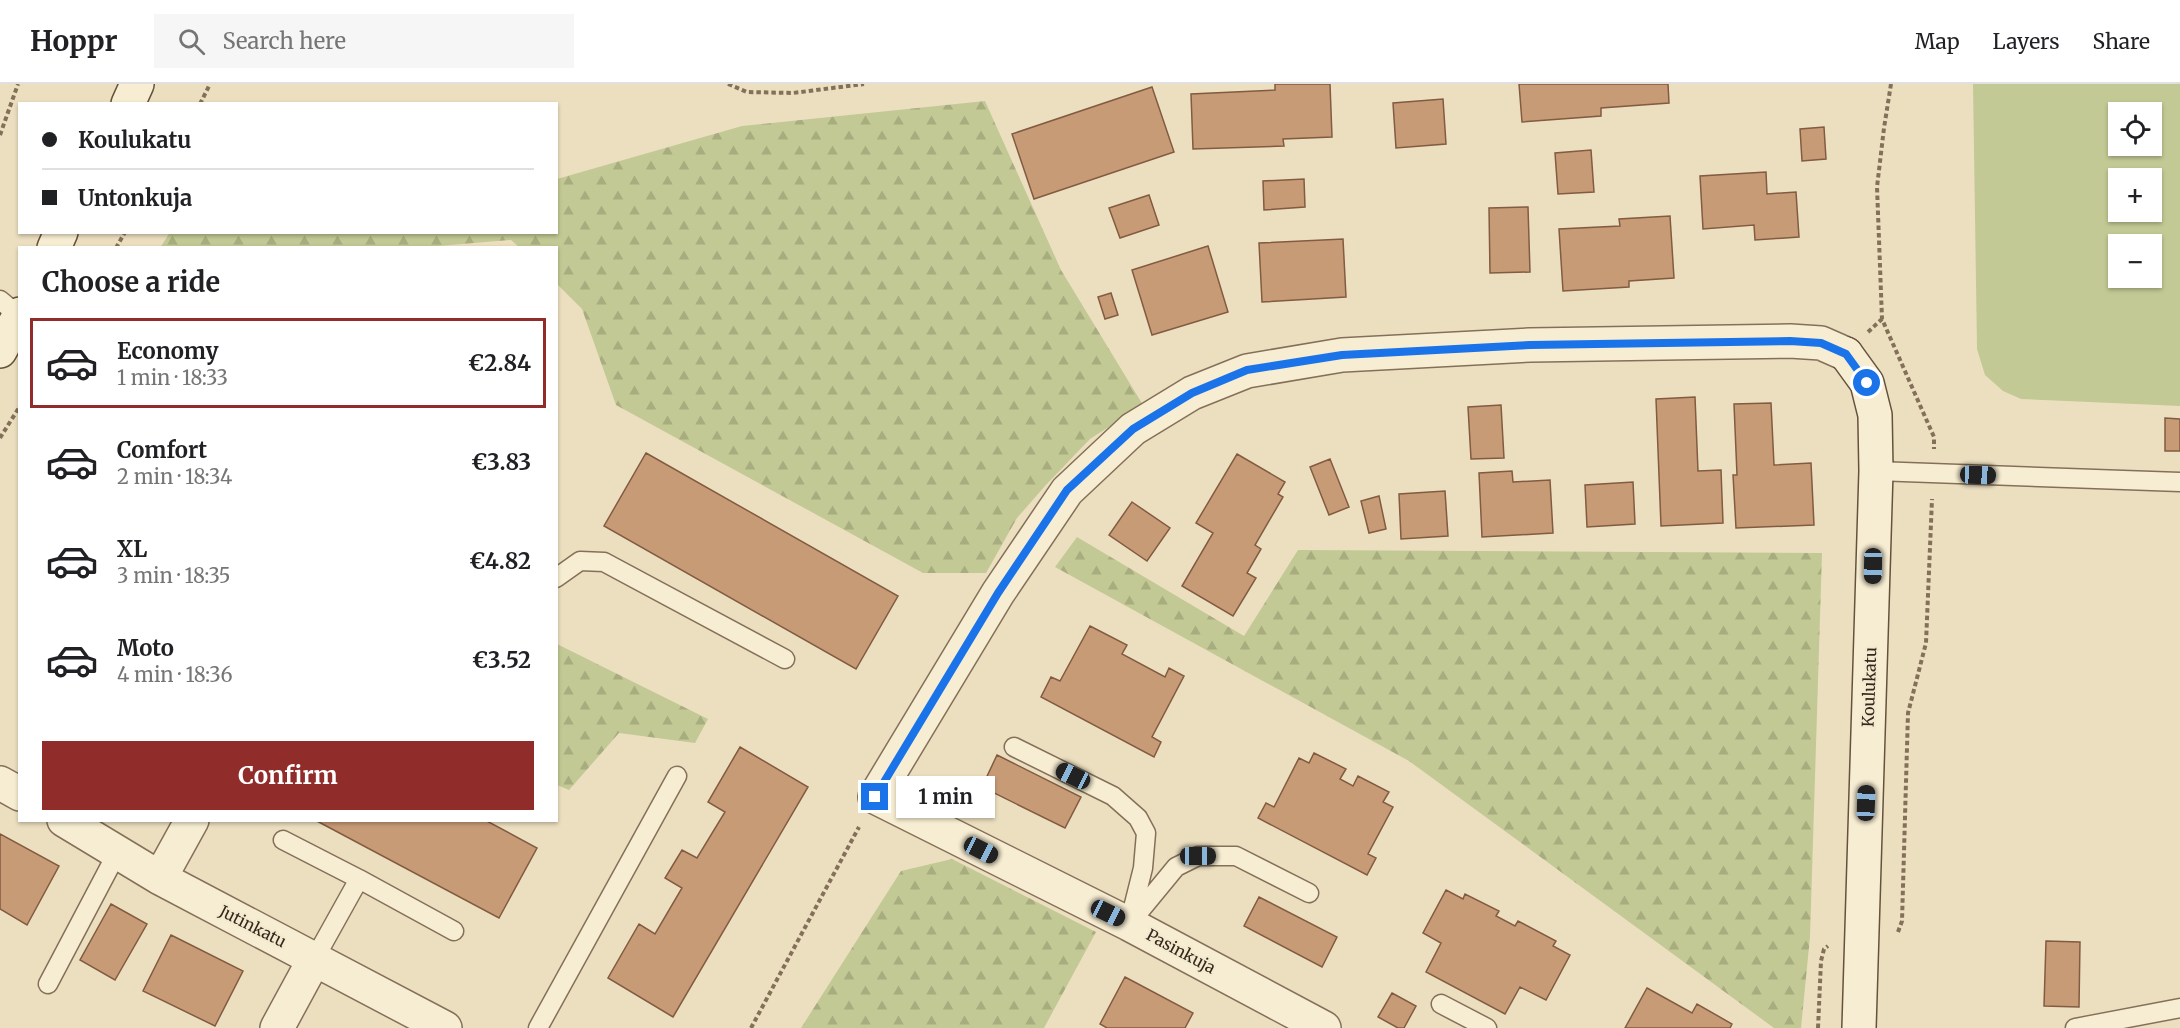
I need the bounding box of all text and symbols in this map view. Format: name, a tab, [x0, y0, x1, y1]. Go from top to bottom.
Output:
search box	[154, 14, 574, 68]
text: Hoppr	[30, 23, 118, 59]
icon: search	[175, 25, 208, 58]
text: Search here	[223, 27, 346, 55]
text: Map	[1915, 28, 1960, 55]
text: Layers	[1993, 28, 2060, 55]
text: Share	[2093, 28, 2150, 55]
map controls	[2108, 102, 2162, 288]
button: locate	[2108, 102, 2162, 156]
text: Koulukatu	[78, 126, 191, 154]
button: +	[2108, 168, 2162, 222]
text: Untonkuja	[78, 184, 192, 212]
button: −	[2108, 234, 2162, 288]
text: Choose a ride	[42, 265, 220, 299]
icon: car	[45, 336, 99, 390]
text: Economy	[117, 337, 218, 365]
text: €2.84	[468, 349, 531, 377]
text: 1 min · 18:33	[117, 365, 228, 390]
route start	[1853, 369, 1880, 396]
icon: car	[45, 435, 99, 489]
text: Comfort	[117, 436, 207, 464]
text: €3.83	[471, 448, 531, 476]
text: 2 min · 18:34	[117, 464, 232, 489]
car	[1960, 465, 1996, 485]
icon: car	[45, 534, 99, 588]
text: XL	[117, 535, 147, 563]
text: €4.82	[469, 547, 531, 575]
car	[1864, 548, 1882, 584]
text: 3 min · 18:35	[117, 563, 230, 588]
icon: car	[45, 633, 99, 687]
text: Moto	[117, 634, 174, 662]
text: €3.52	[472, 646, 531, 674]
street label: Koulukatu	[1858, 647, 1880, 727]
text: 4 min · 18:36	[117, 662, 233, 687]
button: Confirm	[42, 741, 534, 810]
car	[1053, 760, 1093, 792]
callout: 1 min	[896, 776, 995, 818]
route end	[861, 783, 888, 810]
text: 1 min	[918, 784, 973, 809]
car	[1856, 785, 1876, 821]
car	[961, 834, 1001, 866]
car	[1180, 847, 1216, 865]
car	[1088, 897, 1128, 929]
street label: Jutinkatu	[215, 900, 290, 951]
street label: Pasinkuja	[1143, 924, 1219, 978]

